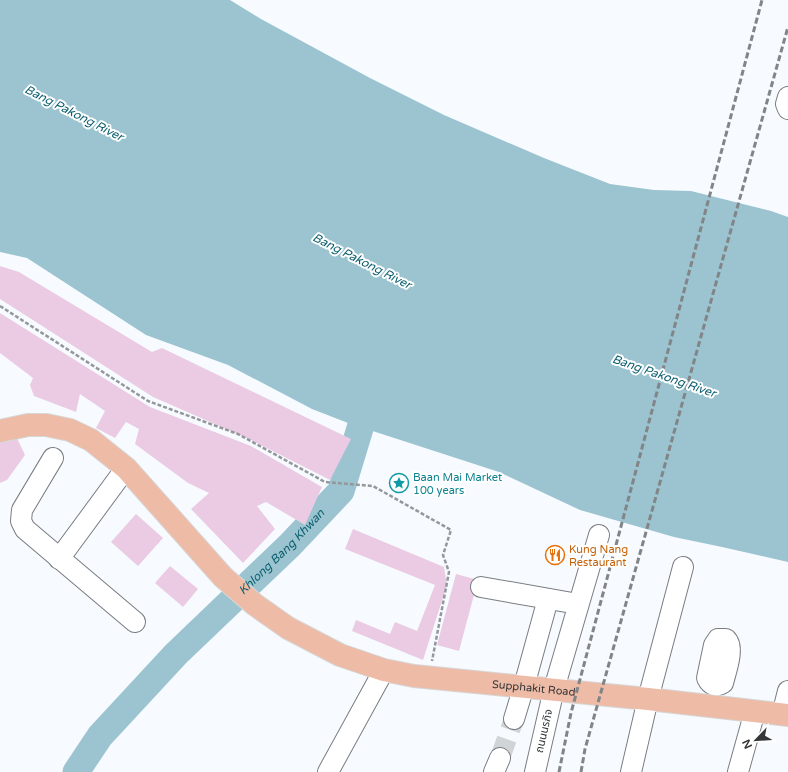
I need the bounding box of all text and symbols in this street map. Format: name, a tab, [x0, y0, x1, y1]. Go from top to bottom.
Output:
water label: Bang Pakong River	[22, 82, 127, 144]
water label: Bang Pakong River	[310, 230, 415, 292]
water label: Bang Pakong River	[610, 352, 719, 401]
place label: Baan Mai Market 100 years	[413, 471, 502, 497]
place icon: Baan Mai Market 100 years	[388, 472, 410, 494]
water label: Khlong Bang Khwan	[236, 506, 328, 597]
place label: Kung Nang Restaurant	[569, 543, 628, 569]
restaurant icon: Kung Nang Restaurant	[544, 544, 566, 566]
street label: Supphakit Road	[492, 677, 576, 698]
street label: ถนนนรกิจ	[533, 708, 555, 754]
north arrow	[736, 720, 776, 760]
text: N	[740, 737, 755, 751]

